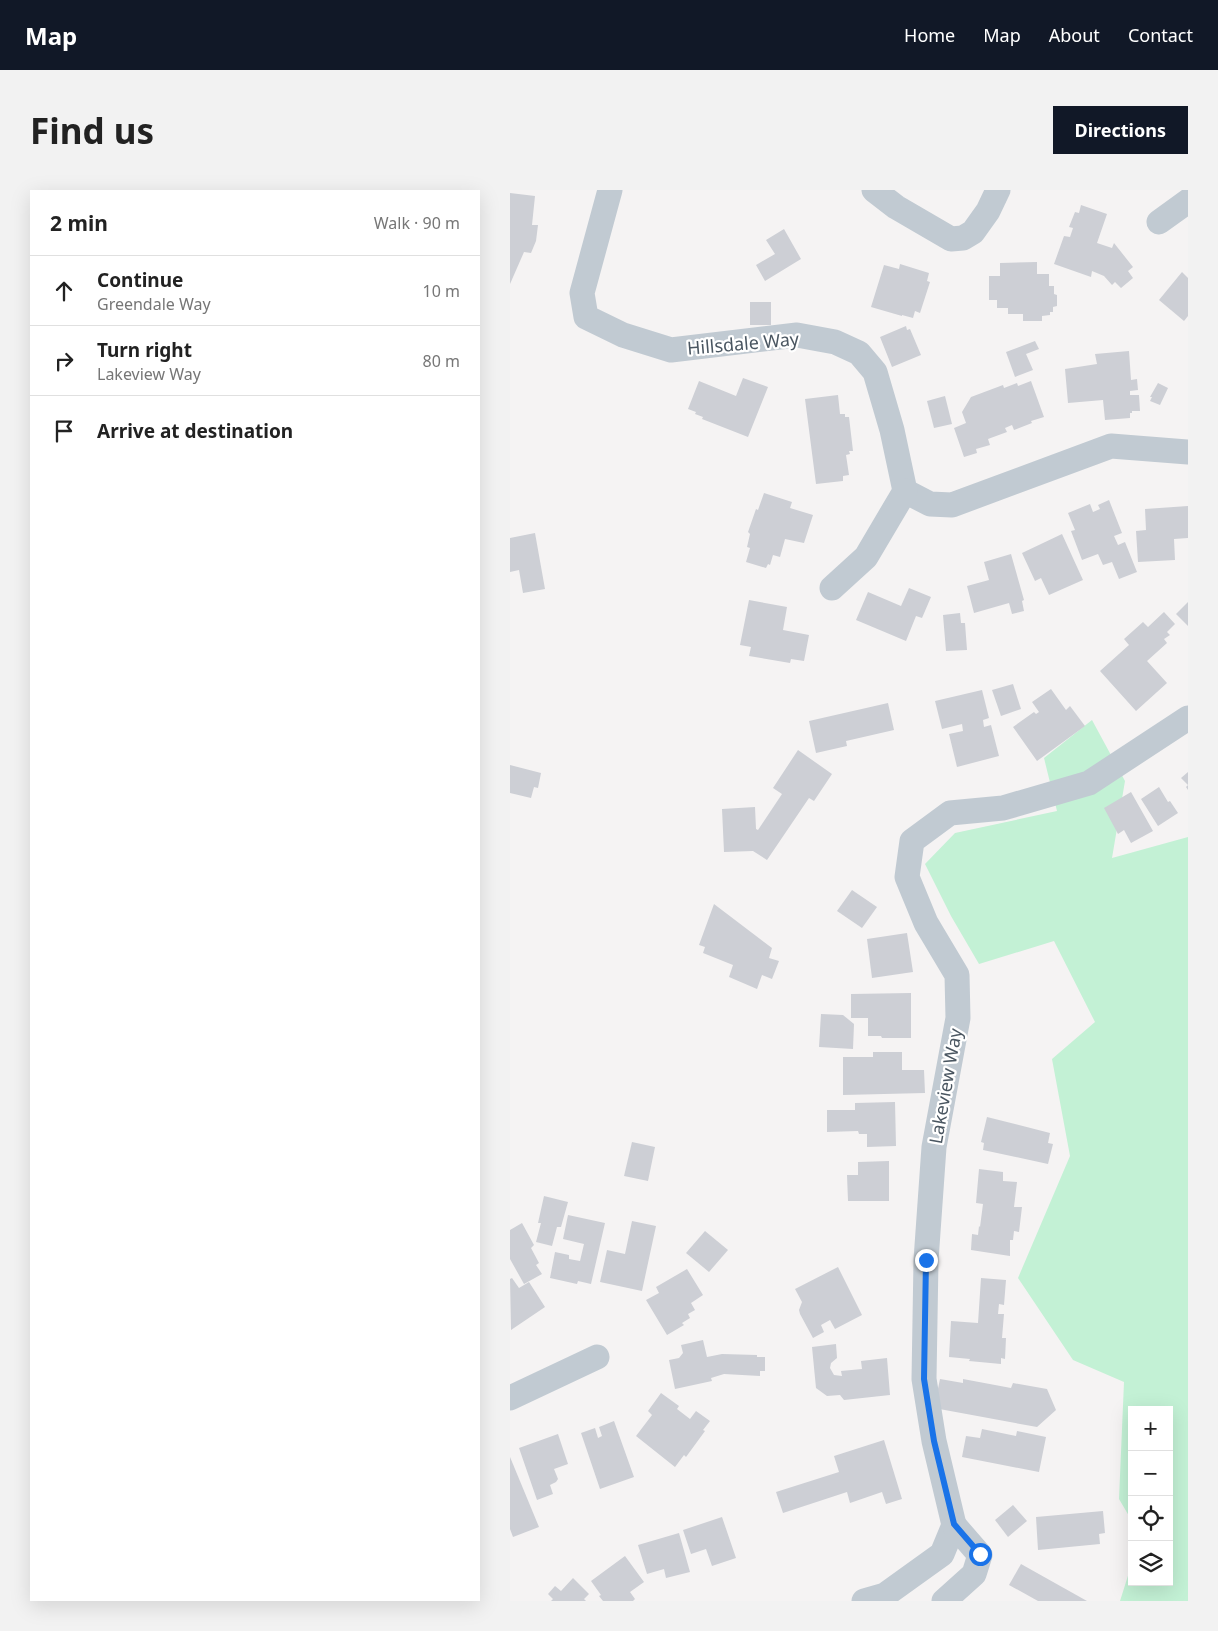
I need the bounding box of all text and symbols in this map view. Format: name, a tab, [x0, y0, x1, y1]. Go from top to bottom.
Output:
text: Map	[25, 19, 77, 52]
text: Home	[904, 23, 955, 47]
text: Map	[983, 23, 1021, 47]
text: About	[1049, 23, 1100, 47]
text: Contact	[1128, 23, 1193, 47]
button: Directions	[1053, 106, 1188, 154]
text: Find us	[30, 107, 154, 154]
text: 2 min	[50, 209, 108, 237]
text: Walk · 90 m	[374, 212, 460, 234]
text: Continue	[97, 267, 183, 293]
icon: ahead	[50, 277, 78, 305]
text: 10 m	[423, 280, 460, 302]
text: Greendale Way	[97, 293, 211, 315]
street label: Hillsdale Way	[686, 326, 801, 360]
text: Turn right	[97, 337, 192, 363]
icon: right	[50, 347, 78, 375]
text: 80 m	[423, 350, 460, 372]
text: Lakeview Way	[97, 363, 201, 385]
icon: arrive	[50, 417, 78, 445]
text: Arrive at destination	[97, 418, 293, 444]
street label: Lakeview Way	[923, 1025, 967, 1146]
route end	[915, 1249, 938, 1272]
map controls	[1128, 1406, 1173, 1586]
button: +	[1128, 1406, 1173, 1451]
button: −	[1128, 1451, 1173, 1496]
button: locate	[1128, 1496, 1173, 1541]
button: layers	[1128, 1541, 1173, 1586]
route start	[969, 1543, 992, 1566]

